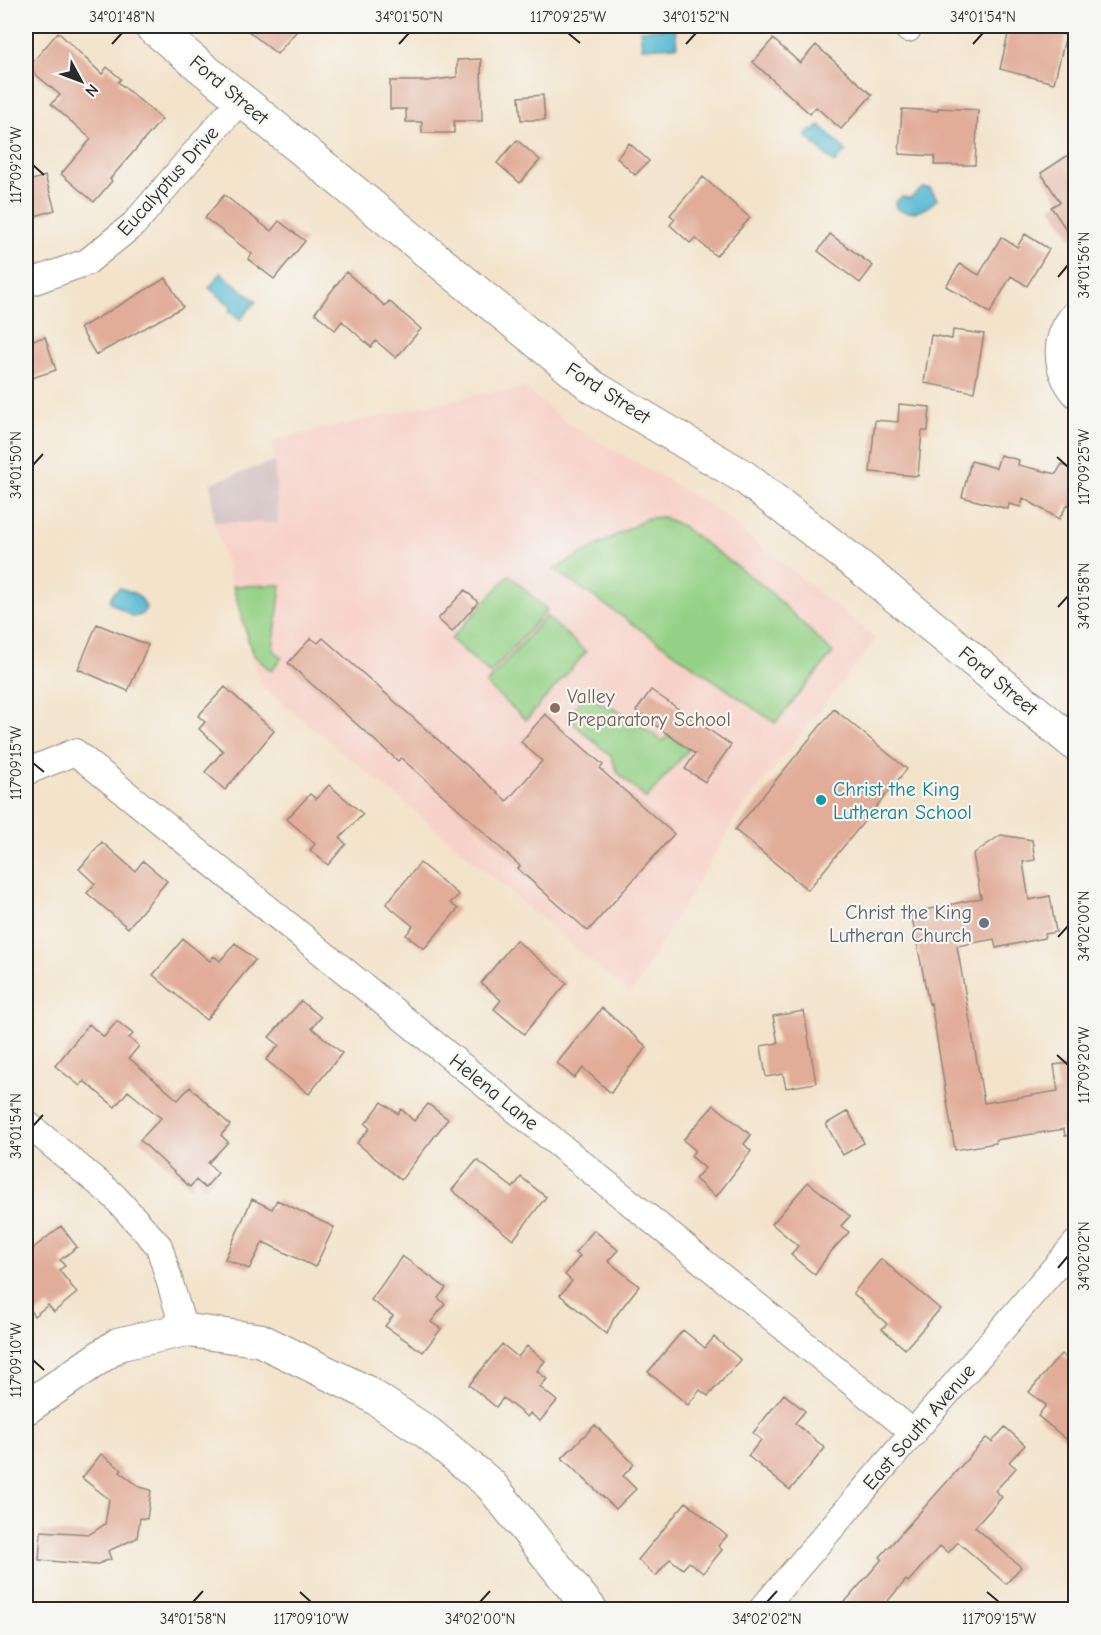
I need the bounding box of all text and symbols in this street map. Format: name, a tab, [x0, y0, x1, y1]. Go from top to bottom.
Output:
text: 34°01'48"N	[89, 8, 155, 26]
text: 34°01'50"N	[375, 8, 443, 26]
text: 117°09'25"W	[530, 8, 606, 26]
text: 34°01'52"N	[663, 8, 729, 26]
text: 34°01'54"N	[950, 8, 1016, 26]
street label: Ford Street	[185, 50, 274, 130]
north arrow	[51, 51, 111, 111]
text: N	[81, 80, 102, 100]
street label: Eucalyptus Drive	[113, 121, 223, 241]
text: 117°09'20"W	[7, 127, 25, 203]
text: 34°01'56"N	[1075, 232, 1093, 298]
street label: Ford Street	[562, 357, 655, 429]
text: 117°09'25"W	[1075, 429, 1093, 505]
text: 34°01'50"N	[7, 431, 25, 499]
text: 34°01'58"N	[1075, 563, 1093, 629]
street label: Ford Street	[954, 641, 1043, 721]
place label: Valley Preparatory School	[567, 685, 731, 731]
marker: Valley Preparatory School	[548, 701, 562, 715]
text: 117°09'15"W	[7, 726, 25, 800]
place label: Christ the King Lutheran School	[833, 778, 972, 824]
marker: Christ the King Lutheran School	[814, 793, 828, 807]
text: 34°02'00"N	[1075, 891, 1093, 961]
place label: Christ the King Lutheran Church	[829, 901, 972, 947]
marker: Christ the King Lutheran Church	[977, 916, 991, 930]
text: 117°09'20"W	[1075, 1027, 1093, 1103]
street label: Helena Lane	[445, 1049, 543, 1135]
text: 34°01'54"N	[7, 1093, 25, 1159]
text: 34°02'02"N	[1075, 1221, 1093, 1291]
text: 117°09'10"W	[7, 1323, 25, 1397]
street label: East South Avenue	[858, 1359, 980, 1495]
text: 34°01'58"N	[160, 1610, 226, 1628]
text: 117°09'10"W	[274, 1610, 348, 1628]
text: 34°02'00"N	[445, 1610, 515, 1628]
text: 34°02'02"N	[732, 1610, 802, 1628]
text: 117°09'15"W	[962, 1610, 1036, 1628]

